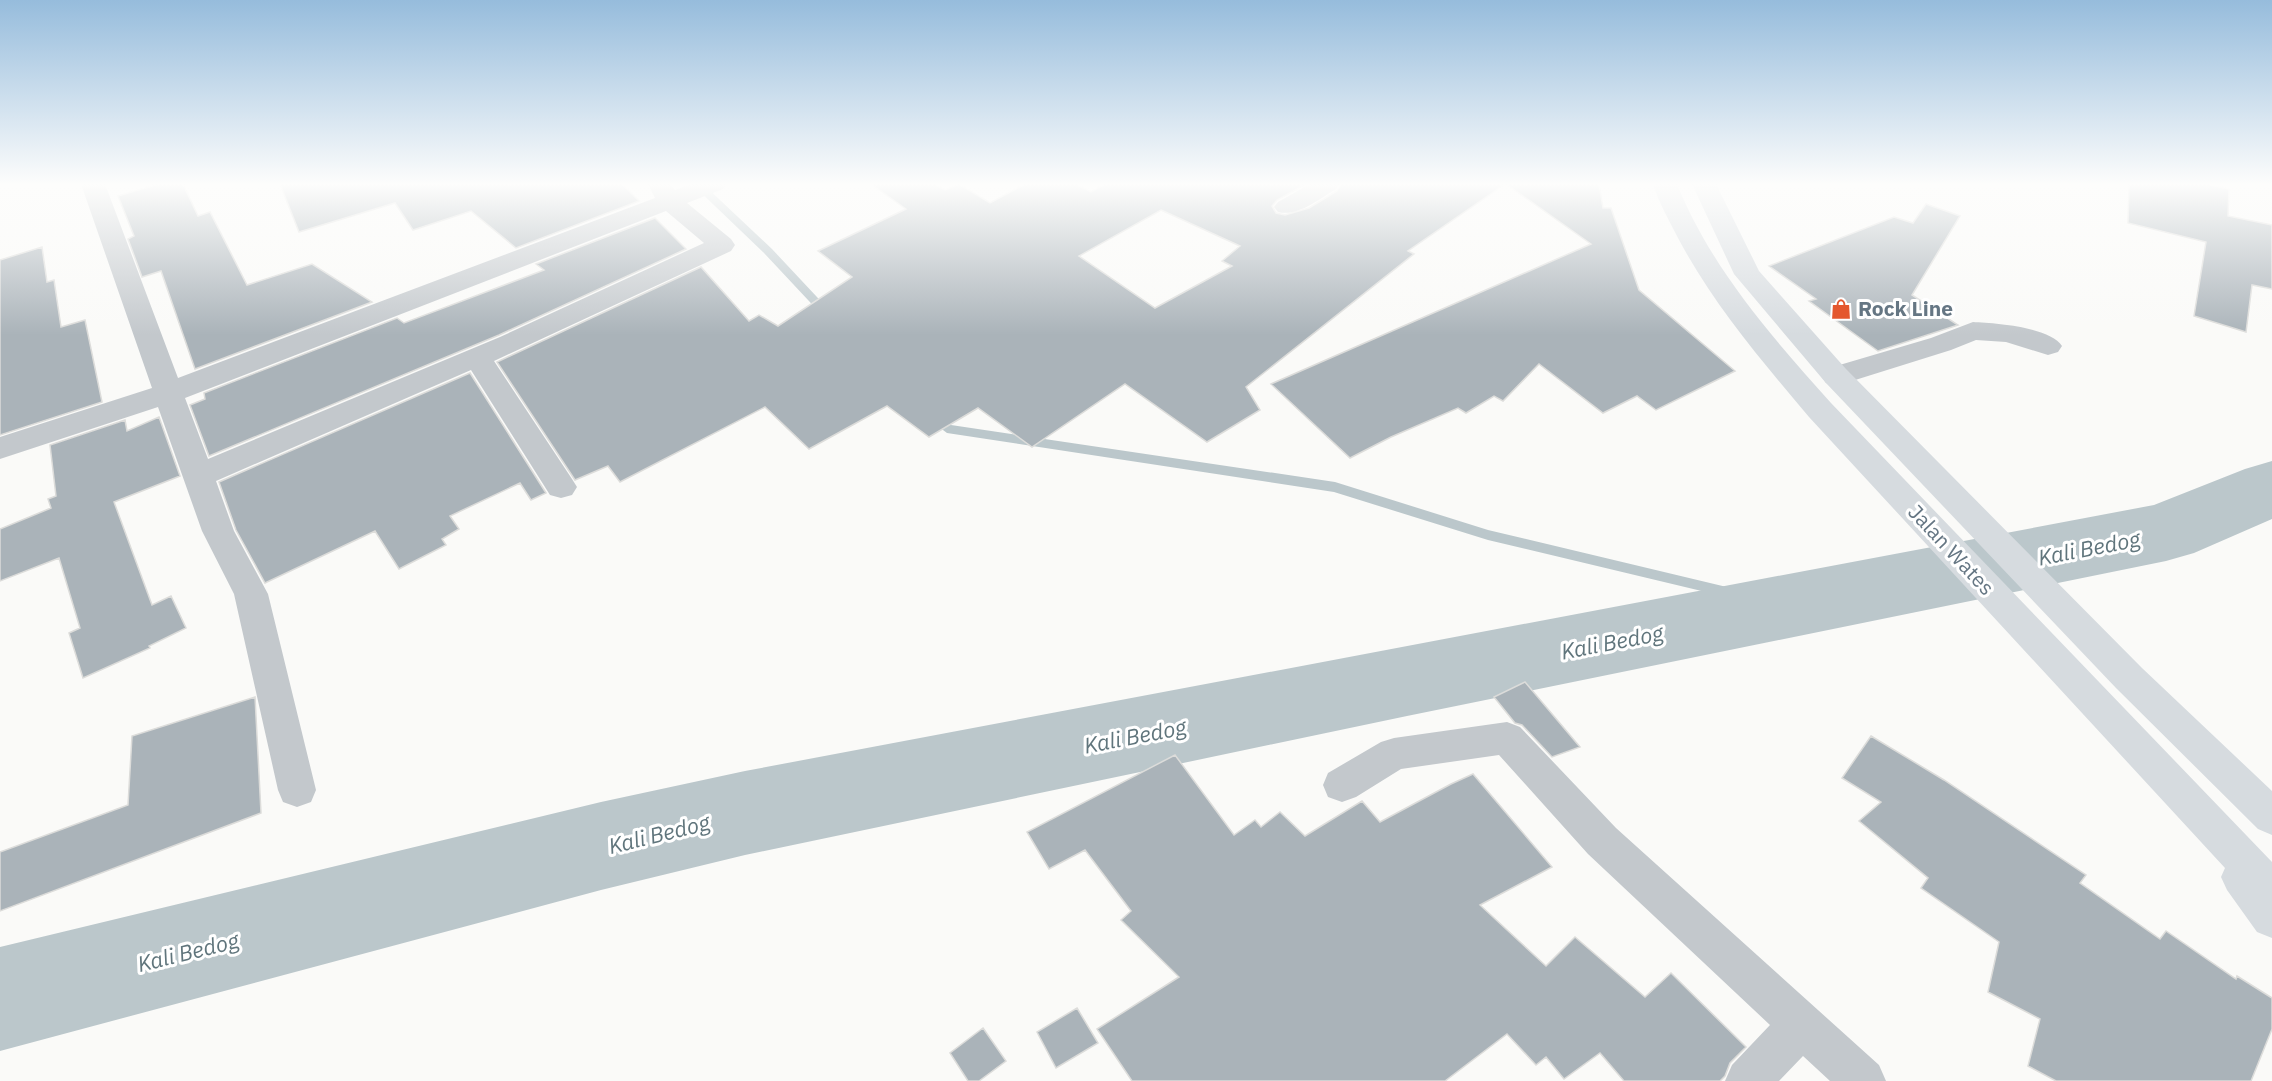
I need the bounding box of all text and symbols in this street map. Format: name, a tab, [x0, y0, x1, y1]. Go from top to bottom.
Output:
place label: Rock Line	[1858, 294, 1953, 322]
shop icon: Rock Line	[1829, 297, 1853, 321]
street label: Jalan Wates	[1902, 498, 2001, 601]
water label: Kali Bedog	[2035, 523, 2143, 572]
water label: Kali Bedog	[1558, 617, 1666, 666]
water label: Kali Bedog	[1081, 711, 1189, 760]
water label: Kali Bedog	[605, 807, 713, 860]
water label: Kali Bedog	[134, 925, 242, 978]

